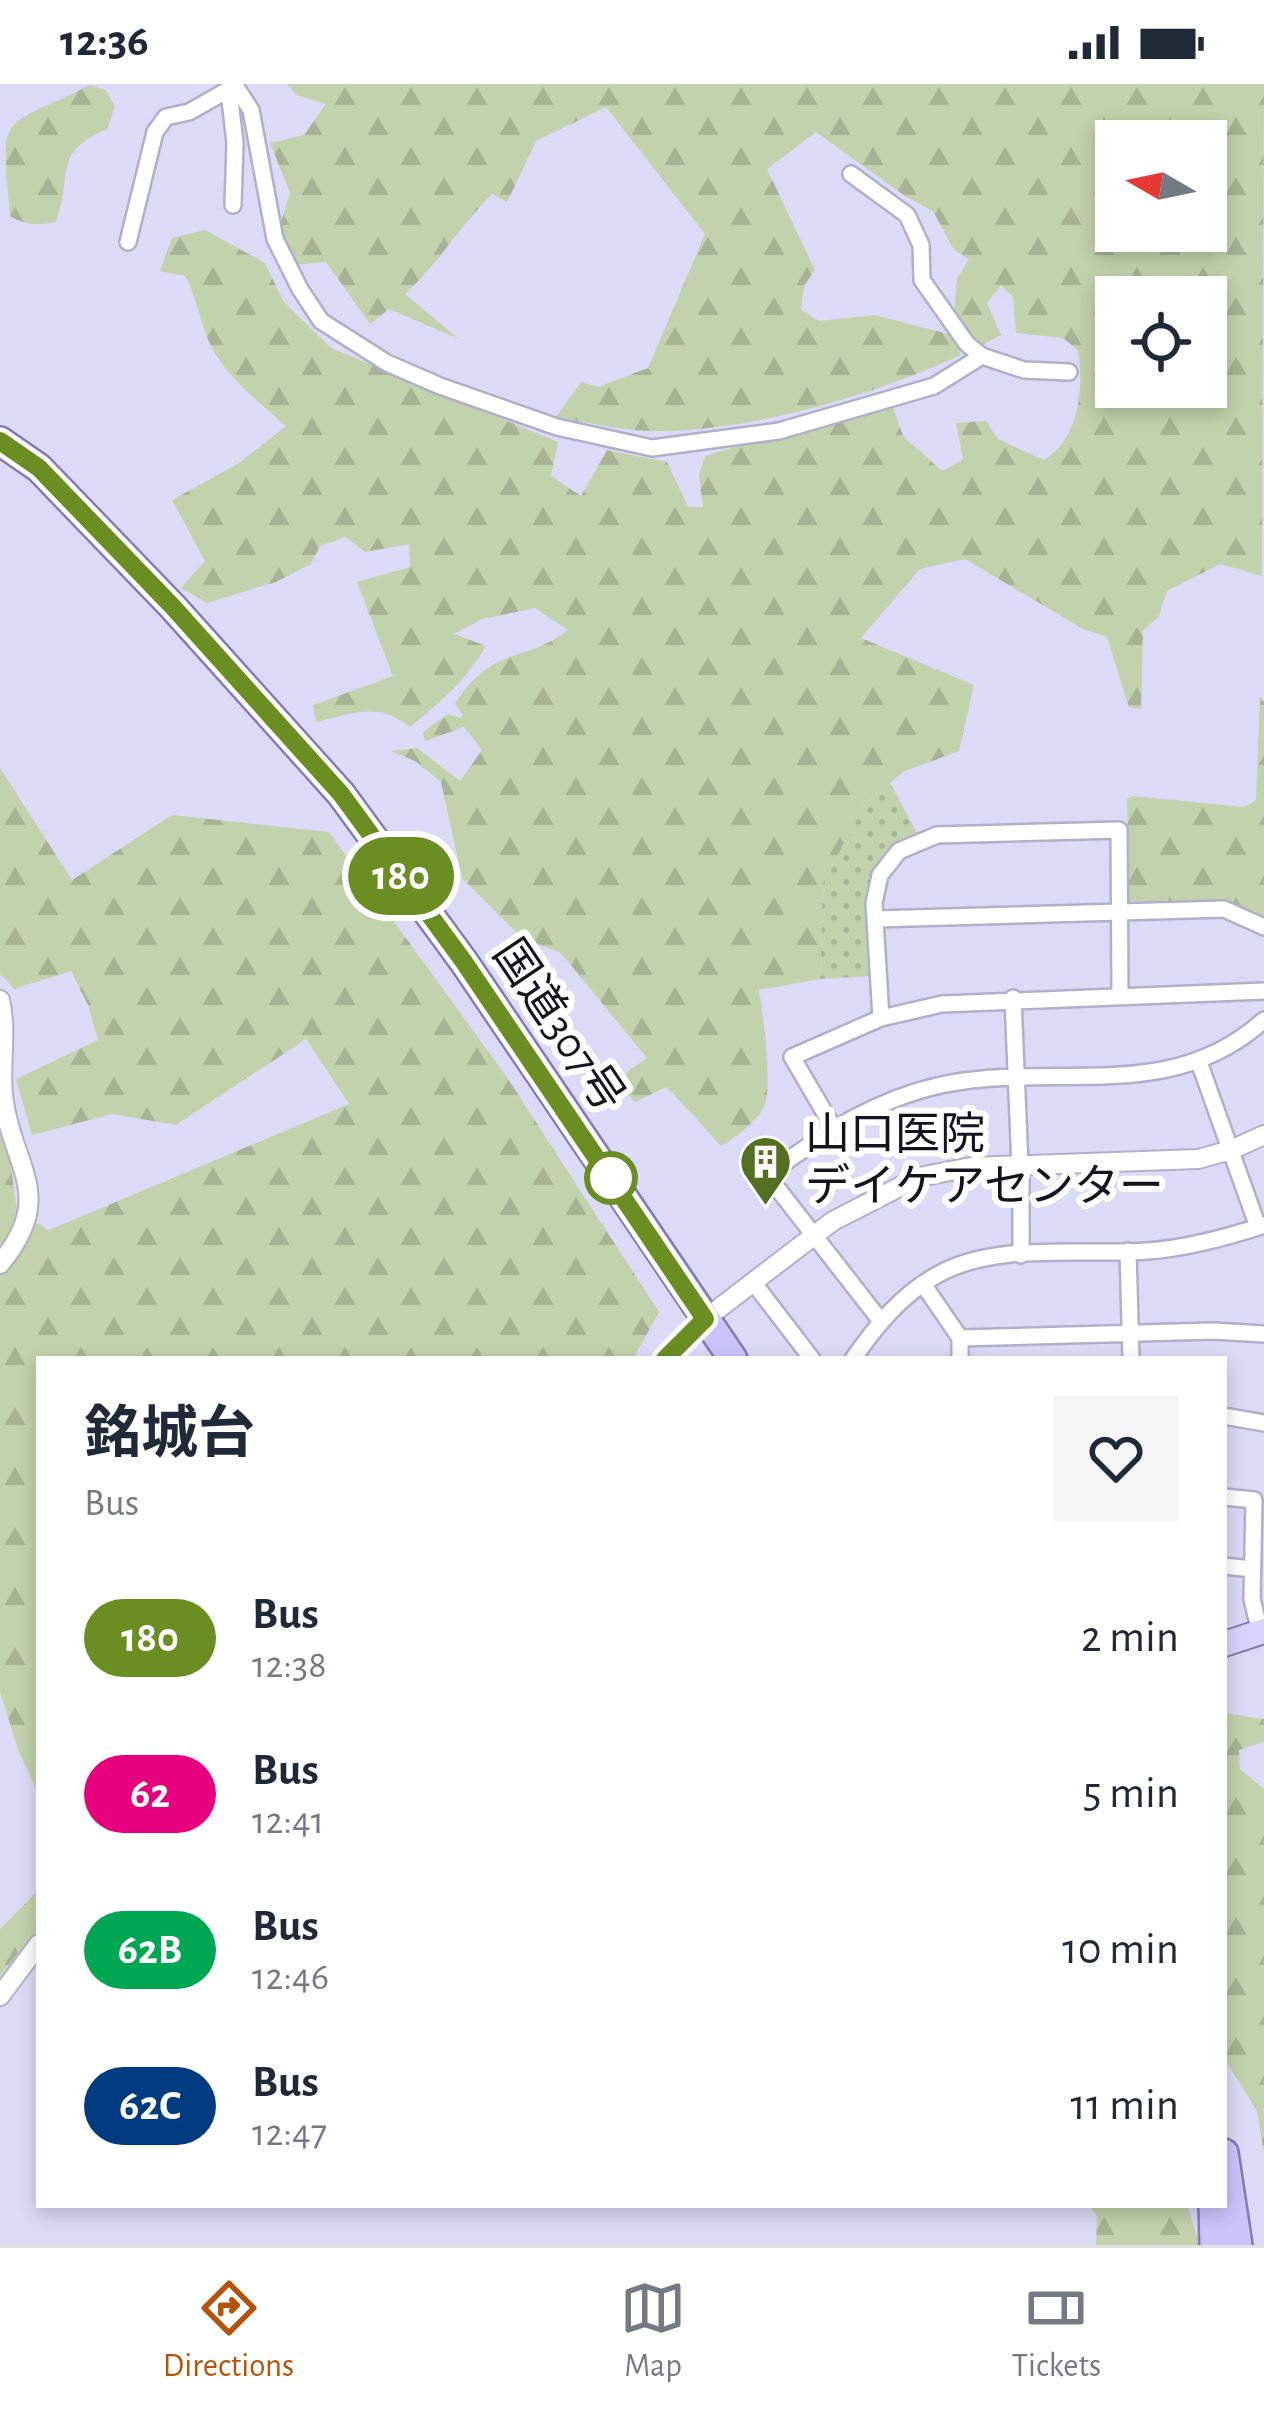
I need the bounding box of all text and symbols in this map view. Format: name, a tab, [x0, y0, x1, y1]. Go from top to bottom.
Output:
text: 12:36	[60, 19, 149, 64]
north arrow	[1095, 120, 1227, 252]
map controls	[1095, 120, 1227, 408]
button: locate	[1095, 276, 1227, 408]
line badge: 180	[332, 837, 470, 915]
text: 180	[372, 855, 430, 897]
street label: 国道307号	[485, 931, 633, 1120]
place label: 山口医院 デイケアセンター	[805, 1111, 1164, 1210]
building icon: 山口医院 デイケアセンター	[738, 1133, 794, 1207]
unlabelled marker	[586, 1153, 636, 1203]
button: heart	[1053, 1395, 1179, 1521]
text: 銘城台	[84, 1406, 255, 1463]
text: Bus	[84, 1484, 139, 1523]
text: Bus	[252, 1592, 319, 1637]
text: 2 min	[1081, 1615, 1179, 1660]
text: 180	[121, 1617, 179, 1659]
text: 12:38	[252, 1646, 327, 1685]
text: Bus	[252, 1748, 319, 1793]
text: 5 min	[1083, 1771, 1179, 1816]
text: 62	[130, 1773, 170, 1815]
text: 12:41	[252, 1802, 324, 1841]
text: Bus	[252, 1904, 319, 1949]
text: 10 min	[1062, 1927, 1179, 1972]
text: 62B	[118, 1929, 182, 1971]
text: 12:46	[252, 1958, 329, 1997]
text: Bus	[252, 2060, 319, 2105]
text: 11 min	[1071, 2083, 1179, 2128]
text: 62C	[119, 2085, 181, 2127]
text: 12:47	[252, 2114, 327, 2153]
tab: Directions	[163, 2275, 294, 2387]
tab: Map	[620, 2275, 686, 2387]
tab: Tickets	[1012, 2275, 1101, 2387]

